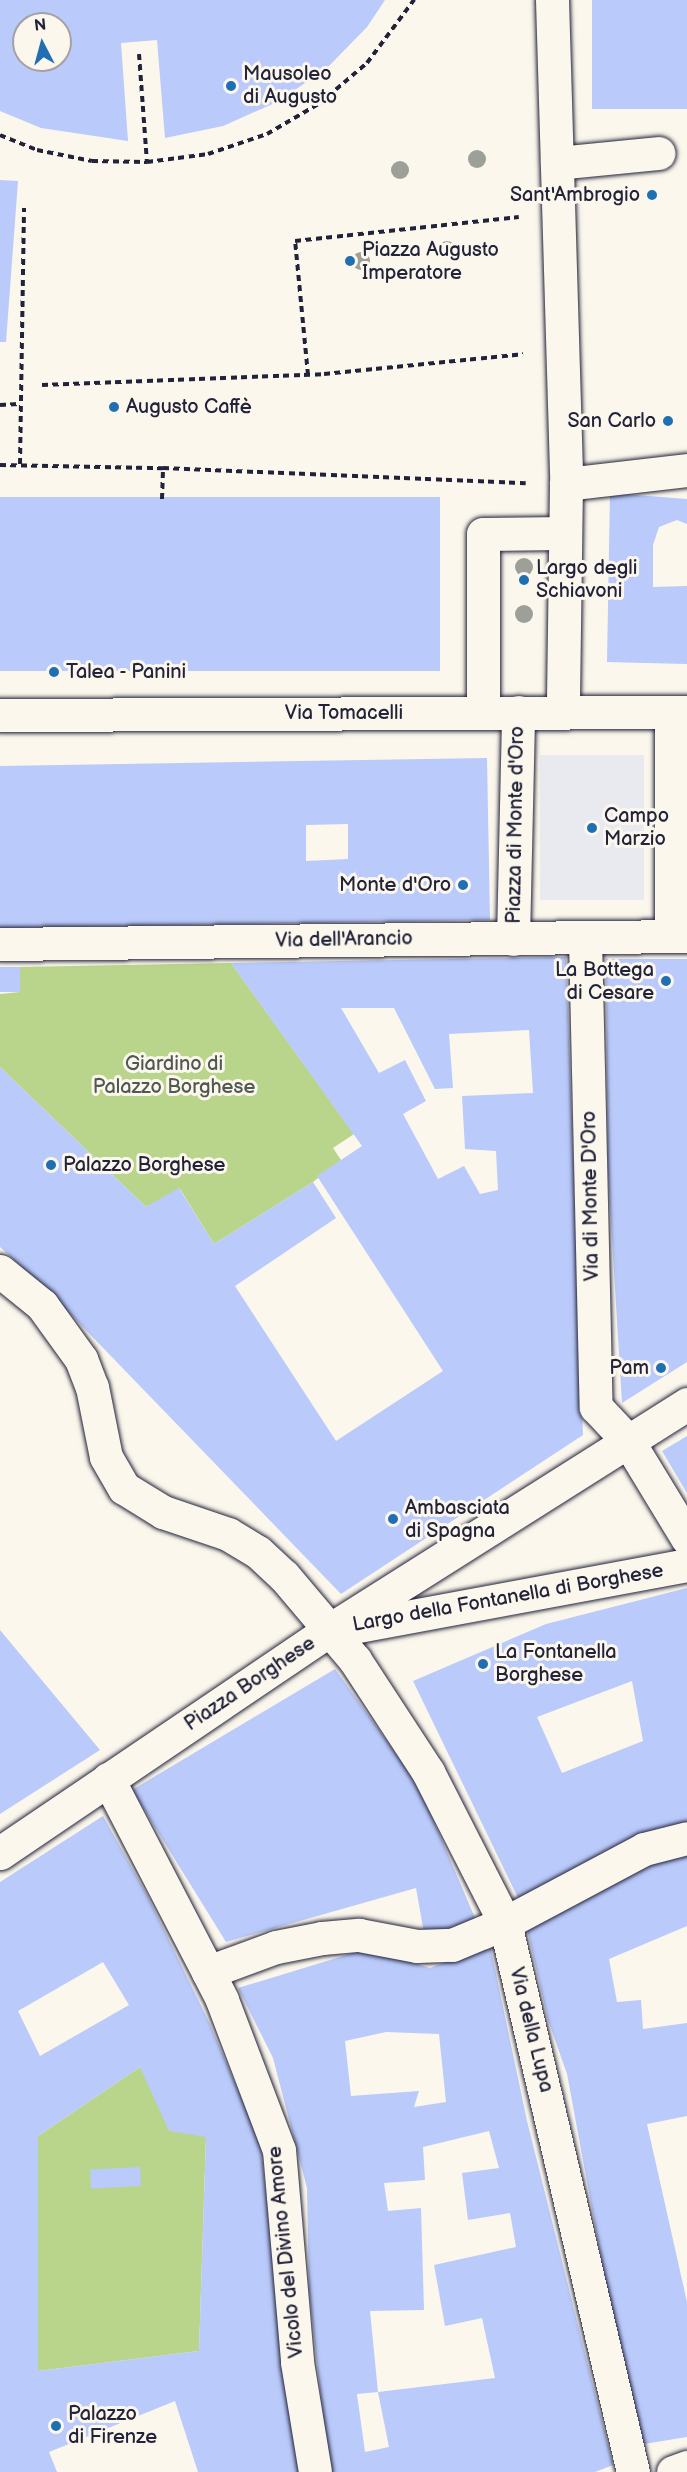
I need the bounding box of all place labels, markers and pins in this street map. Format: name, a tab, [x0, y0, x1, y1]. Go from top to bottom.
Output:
place label: Mausoleo di Augusto	[243, 62, 337, 109]
marker: Mausoleo di Augusto	[224, 79, 238, 93]
place label: Sant'Ambrogio	[510, 183, 640, 207]
marker: Sant'Ambrogio	[645, 188, 659, 202]
place label: Piazza Augusto Imperatore	[362, 238, 499, 285]
marker: Piazza Augusto Imperatore	[343, 254, 357, 268]
place label: Augusto Caffè	[126, 395, 252, 419]
marker: Augusto Caffè	[107, 400, 121, 414]
place label: San Carlo	[567, 409, 656, 433]
marker: San Carlo	[661, 414, 675, 428]
place label: Largo degli Schiavoni	[536, 556, 637, 603]
marker: Largo degli Schiavoni	[517, 573, 531, 587]
place label: Talea - Panini	[66, 660, 188, 684]
marker: Talea - Panini	[47, 665, 61, 679]
place label: Campo Marzio	[604, 804, 669, 851]
marker: Campo Marzio	[585, 821, 599, 835]
place label: Monte d'Oro	[339, 873, 451, 897]
marker: Monte d'Oro	[456, 878, 470, 892]
place label: La Bottega di Cesare	[555, 958, 654, 1005]
marker: La Bottega di Cesare	[659, 974, 673, 988]
place label: Palazzo Borghese	[63, 1153, 225, 1177]
marker: Palazzo Borghese	[44, 1158, 58, 1172]
place label: Pam	[609, 1356, 649, 1380]
marker: Pam	[654, 1361, 668, 1375]
place label: Ambasciata di Spagna	[405, 1496, 510, 1543]
marker: Ambasciata di Spagna	[386, 1512, 400, 1526]
place label: La Fontanella Borghese	[495, 1640, 617, 1687]
marker: La Fontanella Borghese	[476, 1657, 490, 1671]
place label: Palazzo di Firenze	[68, 2402, 157, 2449]
marker: Palazzo di Firenze	[49, 2419, 63, 2433]

